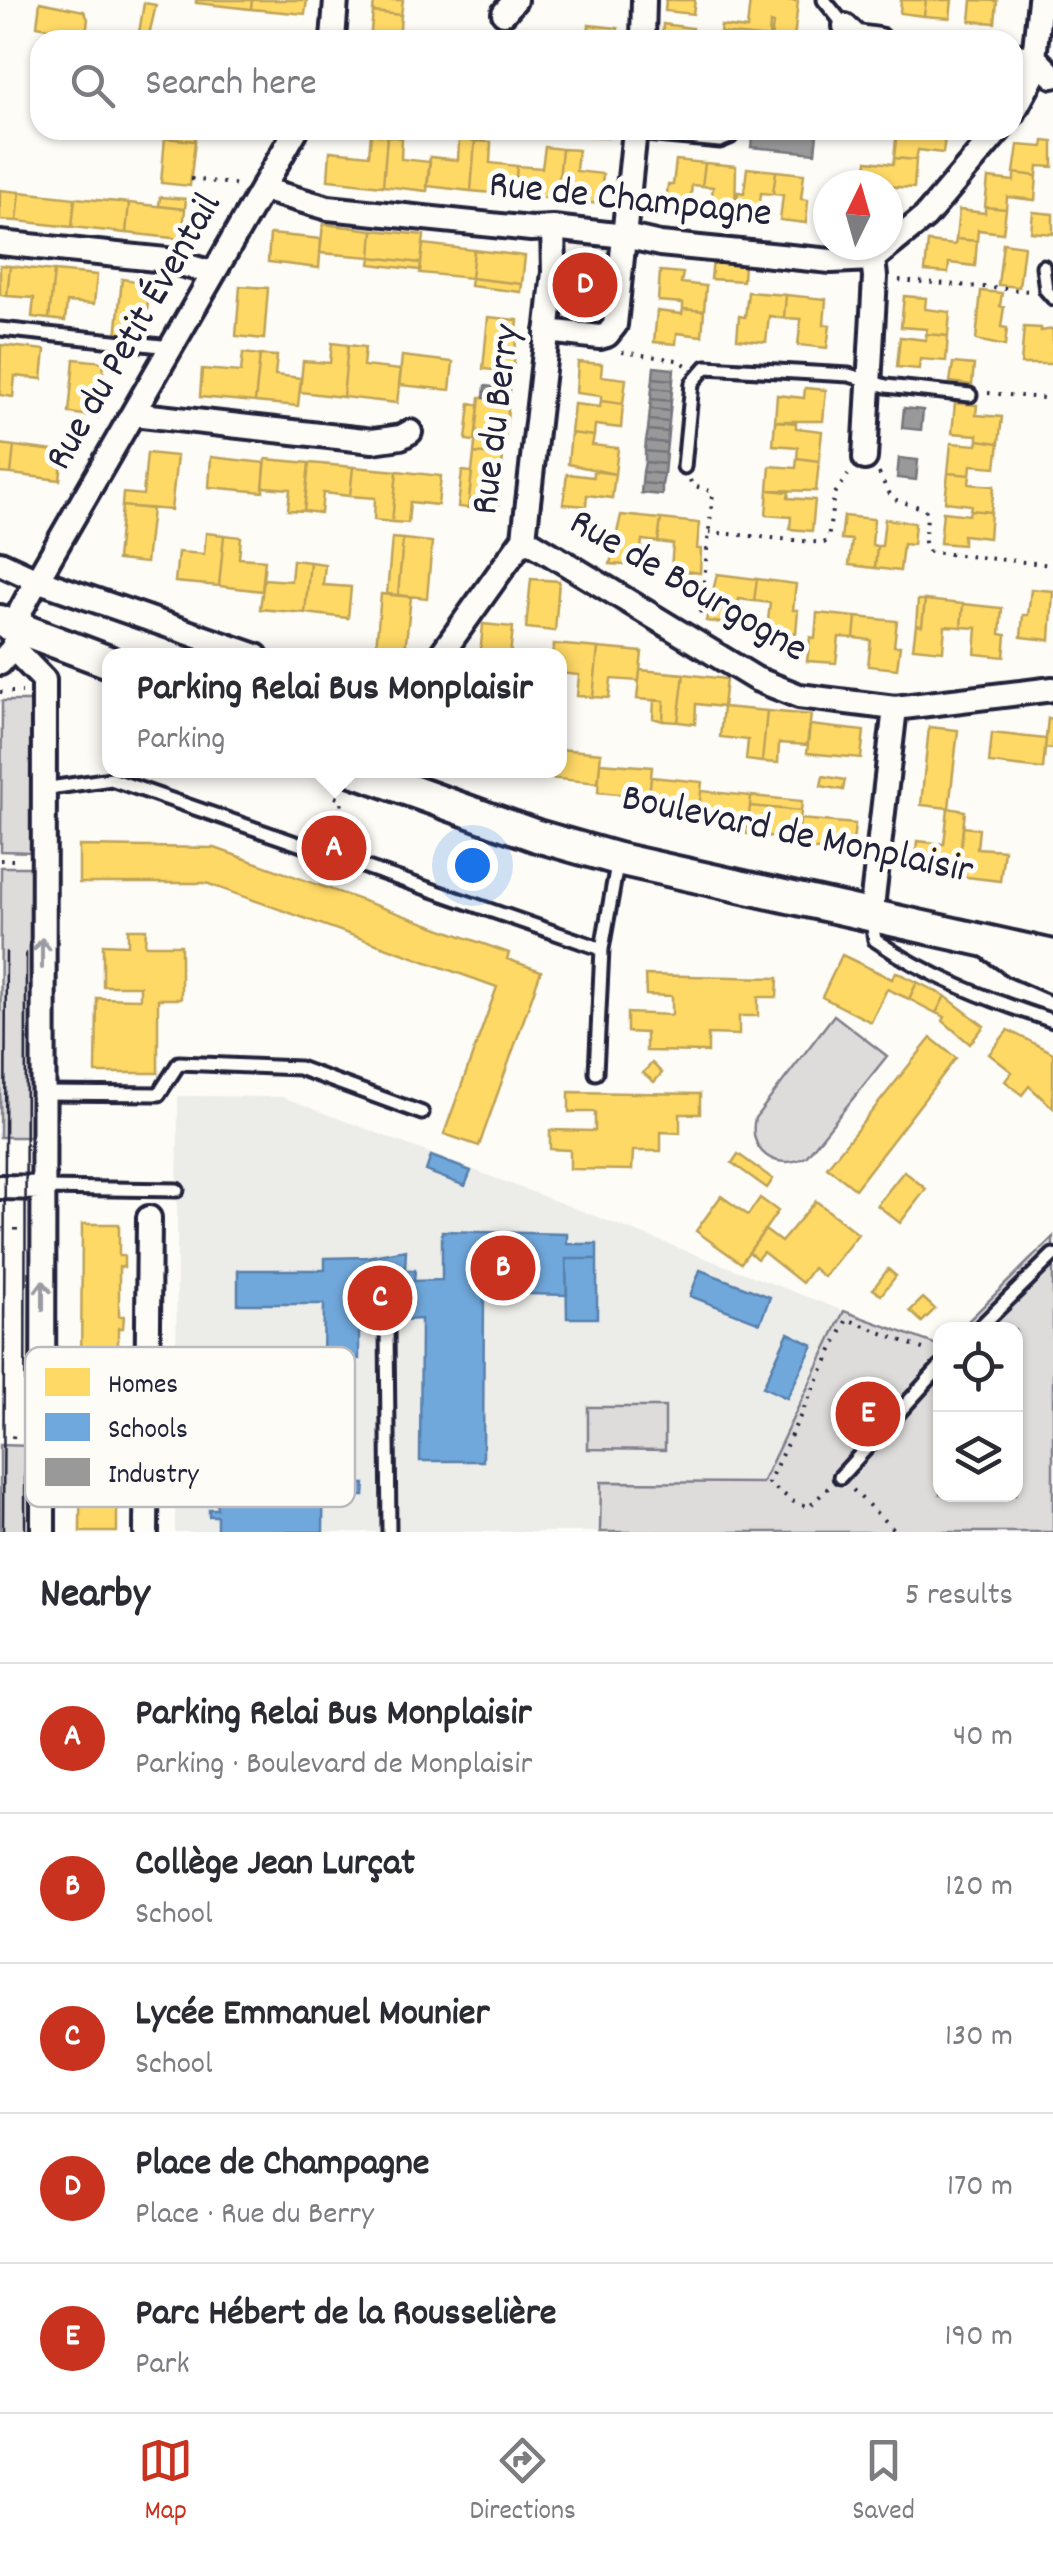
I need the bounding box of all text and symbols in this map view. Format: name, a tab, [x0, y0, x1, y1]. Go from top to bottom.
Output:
search box	[30, 30, 1023, 140]
icon: search	[65, 58, 120, 113]
text: Search here	[145, 58, 317, 113]
street label: Rue de Champagne	[486, 159, 774, 245]
north arrow	[813, 170, 903, 260]
street label: Rue du Petit Éventail	[33, 184, 239, 482]
pin: D	[552, 248, 618, 322]
street label: Rue du Berry	[459, 321, 539, 518]
street label: Rue de Bourgogne	[557, 497, 817, 679]
popup	[102, 648, 567, 778]
text: Parking Relai Bus Monplaisir	[136, 663, 533, 718]
text: Parking	[136, 718, 225, 764]
street label: Boulevard de Monplaisir	[616, 772, 978, 902]
pin: A	[302, 810, 366, 886]
your location	[447, 840, 498, 891]
one-way arrow	[32, 938, 52, 970]
pin: B	[470, 1230, 536, 1306]
pin: C	[348, 1260, 412, 1336]
one-way arrow	[34, 1279, 52, 1312]
map controls	[933, 1322, 1023, 1502]
button: locate	[933, 1322, 1023, 1412]
legend	[25, 1347, 355, 1507]
text: Homes	[108, 1367, 178, 1407]
pin: E	[836, 1376, 900, 1452]
text: Schools	[108, 1412, 188, 1452]
button: layers	[933, 1412, 1023, 1502]
text: Industry	[108, 1457, 199, 1497]
text: Nearby	[40, 1567, 150, 1627]
text: 5 results	[905, 1574, 1013, 1620]
text: Parking Relai Bus Monplaisir	[135, 1688, 532, 1743]
text: A	[64, 1715, 81, 1761]
text: 40 m	[953, 1715, 1013, 1761]
text: Parking · Boulevard de Monplaisir	[135, 1743, 532, 1789]
text: Collège Jean Lurçat	[135, 1838, 415, 1893]
text: B	[65, 1865, 80, 1911]
text: 120 m	[945, 1865, 1013, 1911]
text: School	[135, 1893, 213, 1939]
text: Lycée Emmanuel Mounier	[135, 1988, 490, 2043]
text: C	[65, 2015, 80, 2061]
text: 130 m	[945, 2015, 1013, 2061]
text: School	[135, 2043, 213, 2089]
text: Place de Champagne	[135, 2138, 429, 2193]
text: D	[64, 2165, 81, 2211]
text: 170 m	[947, 2165, 1013, 2211]
text: Place · Rue du Berry	[135, 2193, 374, 2239]
text: Parc Hébert de la Rousselière	[135, 2288, 557, 2343]
text: E	[65, 2315, 80, 2361]
text: 190 m	[945, 2315, 1013, 2361]
text: Park	[135, 2343, 190, 2389]
tab: Map	[138, 2433, 193, 2533]
tab: Directions	[470, 2433, 576, 2533]
tab: Saved	[852, 2433, 915, 2533]

